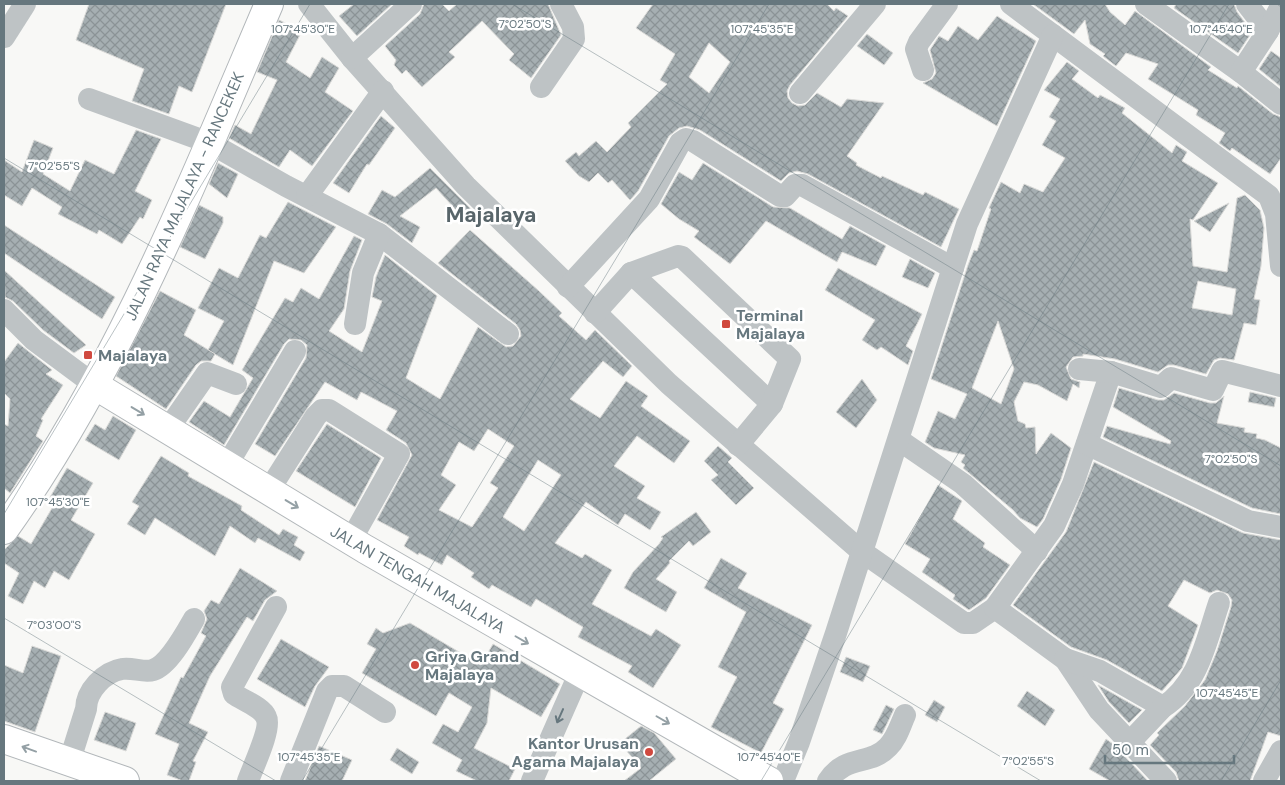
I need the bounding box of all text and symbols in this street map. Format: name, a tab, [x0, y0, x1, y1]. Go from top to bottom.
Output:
text: 7°02'50"S	[498, 16, 552, 32]
text: 107°45'30"E	[271, 21, 335, 37]
text: 107°45'35"E	[730, 21, 794, 37]
text: 107°45'40"E	[1189, 21, 1253, 37]
street label: JALAN RAYA MAJALAYA - RANCEKEK	[120, 69, 249, 324]
text: 7°02'55"S	[28, 158, 80, 174]
district label: Majalaya	[446, 201, 536, 229]
place label: Terminal Majalaya	[736, 305, 805, 344]
marker: Terminal Majalaya	[720, 318, 732, 330]
place label: Majalaya	[98, 345, 167, 366]
marker: Majalaya	[82, 349, 94, 361]
one-way arrow	[130, 407, 144, 417]
text: 7°02'50"S	[1204, 451, 1258, 467]
text: 107°45'30"E	[26, 494, 90, 510]
one-way arrow	[284, 500, 298, 510]
street label: JALAN TENGAH MAJALAYA	[327, 521, 509, 638]
text: 7°03'00"S	[27, 617, 81, 633]
one-way arrow	[515, 635, 529, 645]
place label: Griya Grand Majalaya	[425, 646, 519, 685]
marker: Griya Grand Majalaya	[409, 659, 421, 671]
text: 107°45'45"E	[1196, 685, 1259, 701]
one-way arrow	[555, 708, 565, 723]
one-way arrow	[656, 716, 670, 726]
scale bar	[1105, 732, 1234, 764]
place label: Kantor Urusan Agama Majalaya	[511, 733, 639, 772]
text: 50 m	[1112, 740, 1149, 760]
one-way arrow	[22, 744, 37, 753]
marker: Kantor Urusan Agama Majalaya	[643, 746, 655, 758]
text: 107°45'35"E	[277, 749, 341, 765]
text: 107°45'40"E	[737, 749, 801, 765]
text: 7°02'55"S	[1002, 753, 1054, 769]

